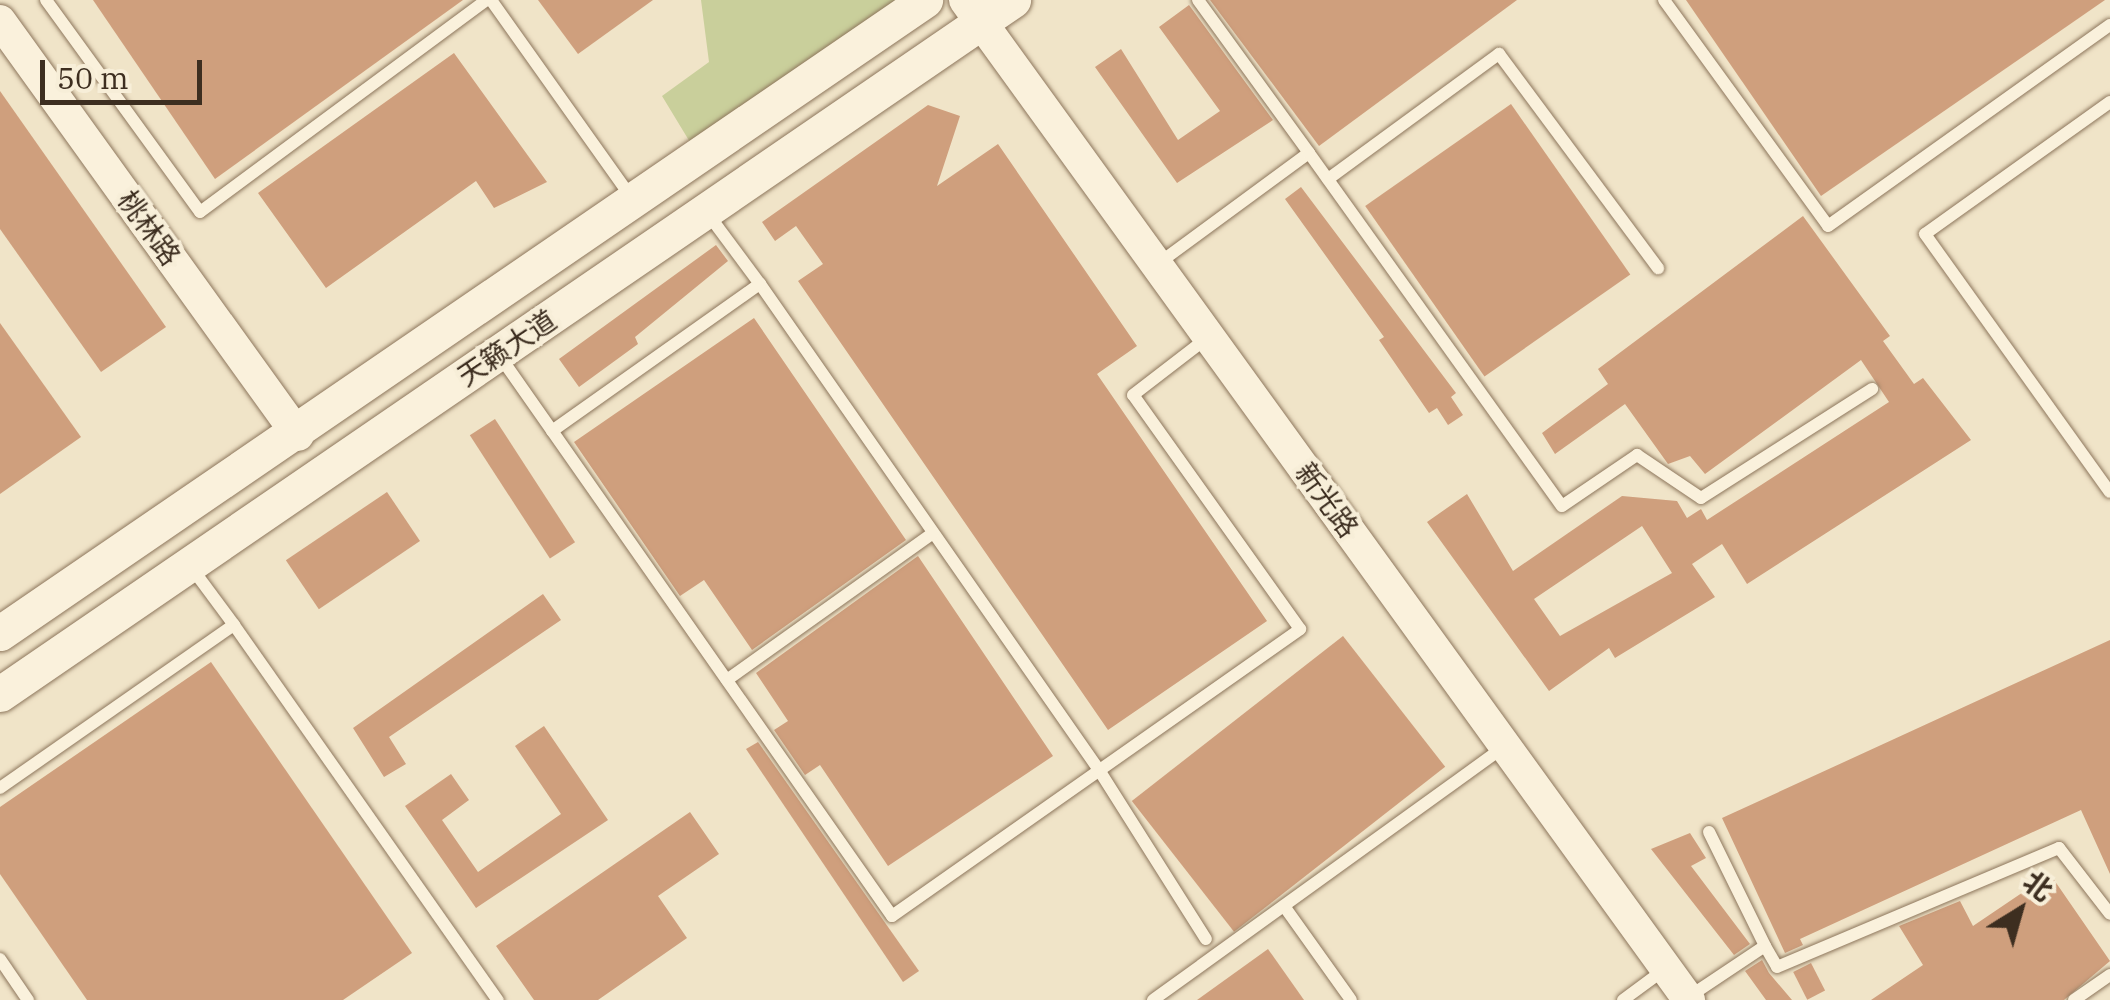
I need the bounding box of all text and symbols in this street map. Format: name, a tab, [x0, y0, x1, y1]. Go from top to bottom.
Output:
scale bar	[45, 40, 208, 102]
text: 50 m	[57, 58, 129, 97]
street label: 桃林路	[111, 184, 187, 272]
street label: 天籁大道	[451, 303, 563, 393]
street label: 新光路	[1289, 456, 1365, 544]
north arrow	[1970, 860, 2070, 960]
text: 北	[2016, 862, 2061, 909]

